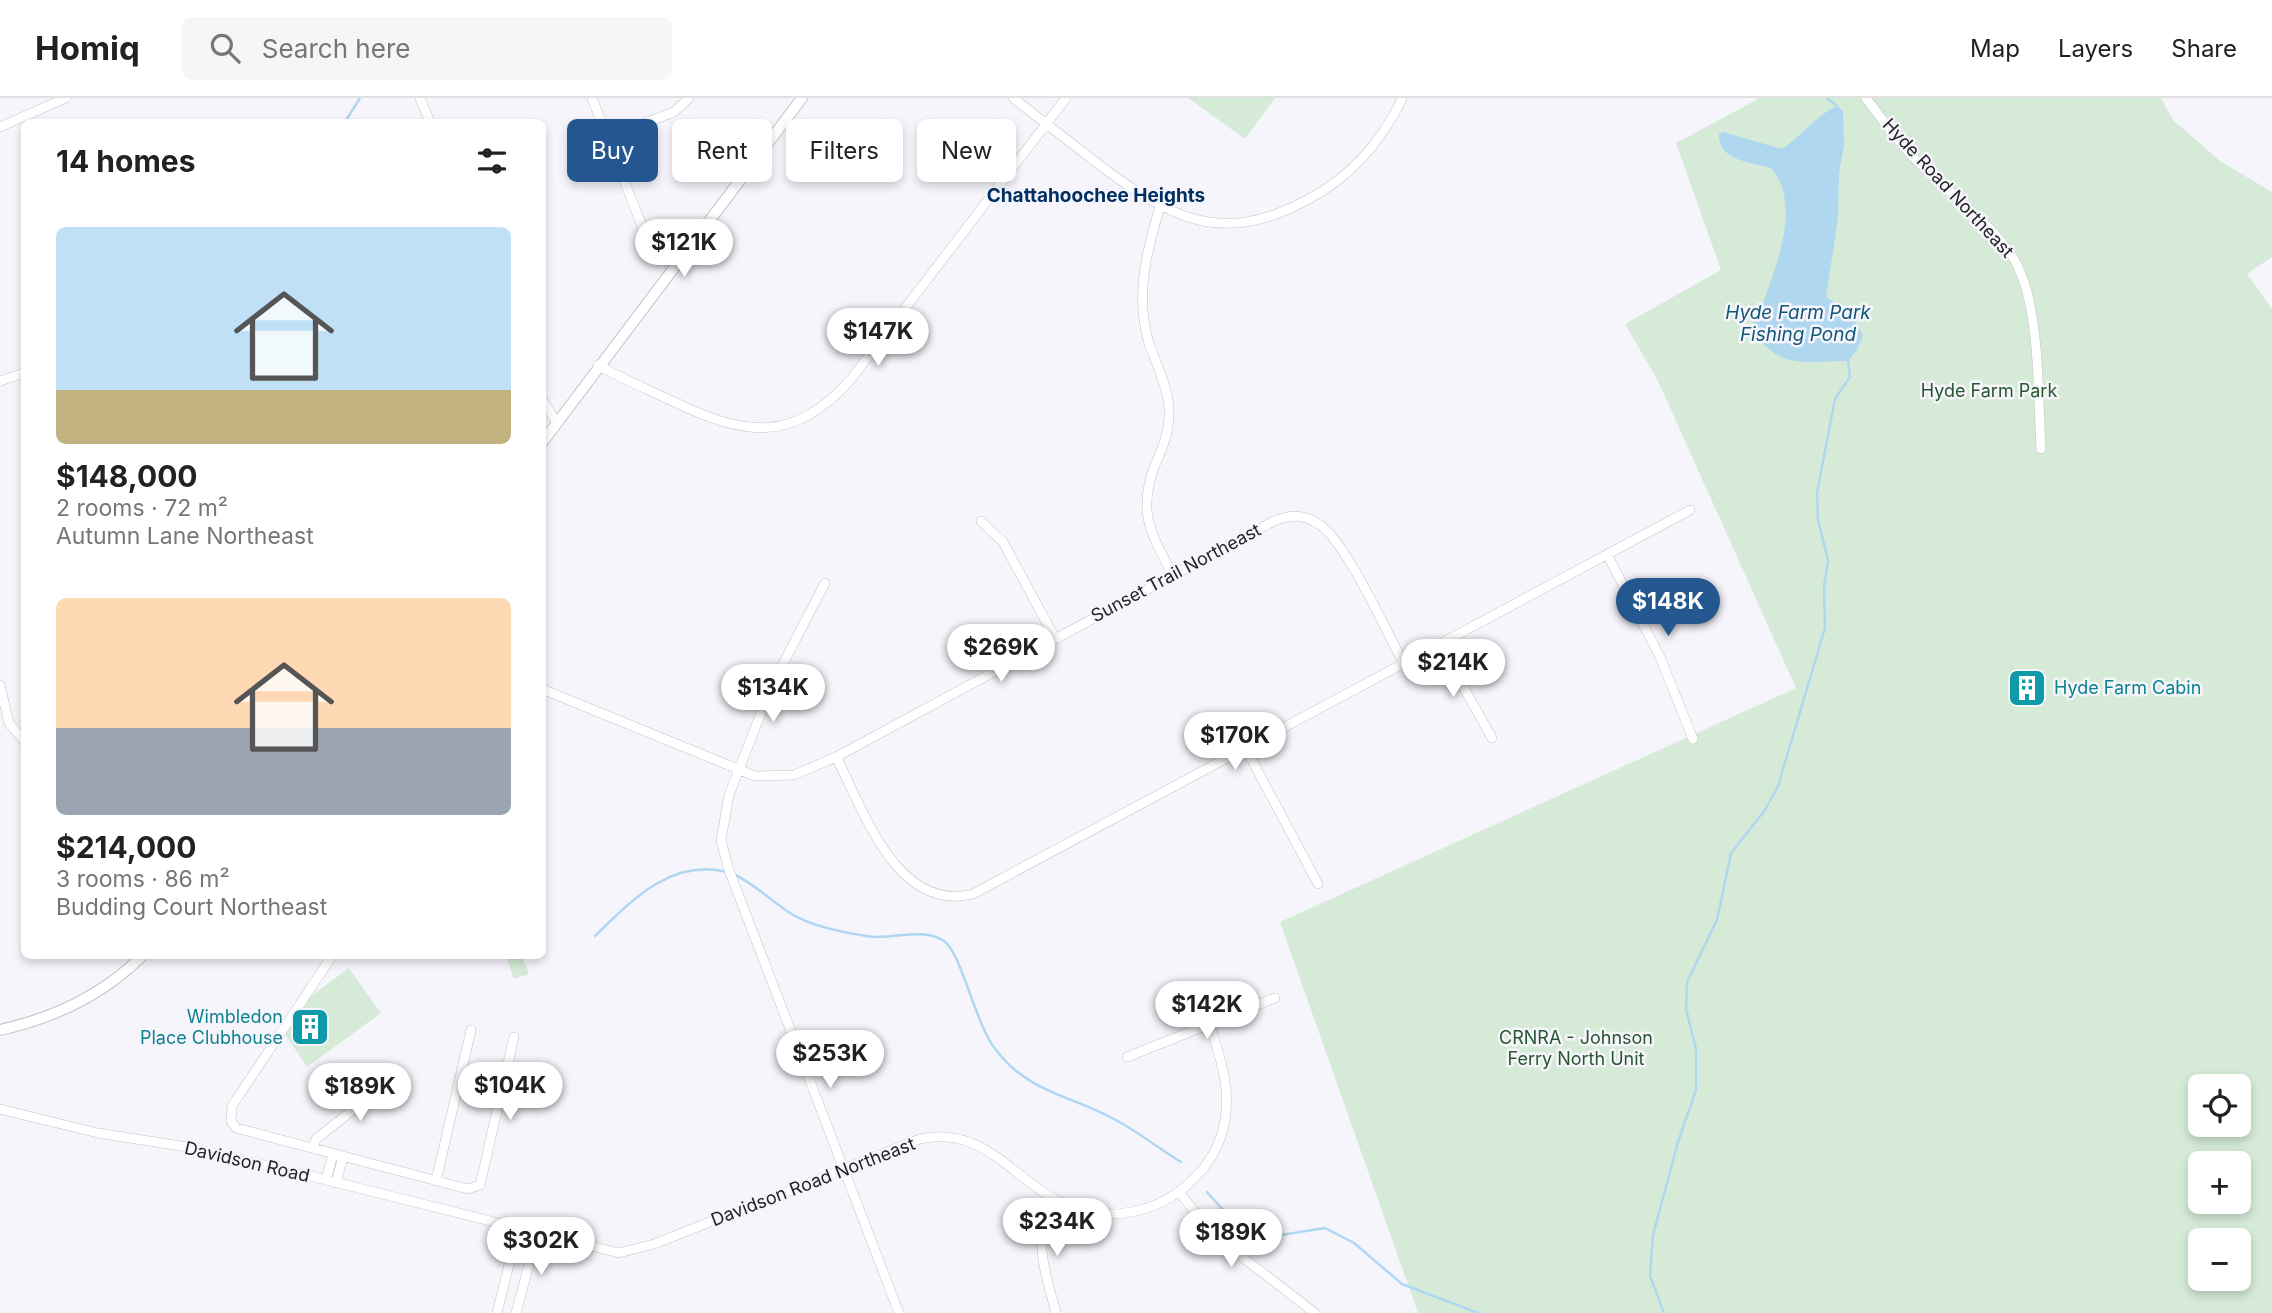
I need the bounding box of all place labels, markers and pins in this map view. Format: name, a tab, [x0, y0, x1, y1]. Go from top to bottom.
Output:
pin: $121K	[635, 220, 733, 279]
pin: $147K	[829, 308, 927, 368]
pin: $148K	[1619, 578, 1717, 638]
pin: $269K	[952, 624, 1050, 684]
pin: $214K	[1404, 640, 1502, 699]
pin: $134K	[724, 664, 822, 724]
building icon: Hyde Farm Cabin	[2006, 667, 2048, 709]
place label: Hyde Farm Cabin	[2054, 677, 2201, 698]
pin: $170K	[1186, 712, 1284, 772]
pin: $142K	[1158, 982, 1256, 1041]
place label: Wimbledon Place Clubhouse	[140, 1006, 283, 1048]
building icon: Wimbledon Place Clubhouse	[289, 1006, 331, 1048]
pin: $253K	[781, 1030, 879, 1090]
pin: $104K	[461, 1062, 559, 1122]
pin: $189K	[311, 1063, 409, 1123]
pin: $234K	[1008, 1198, 1106, 1258]
pin: $189K	[1182, 1210, 1280, 1269]
pin: $302K	[492, 1218, 590, 1277]

